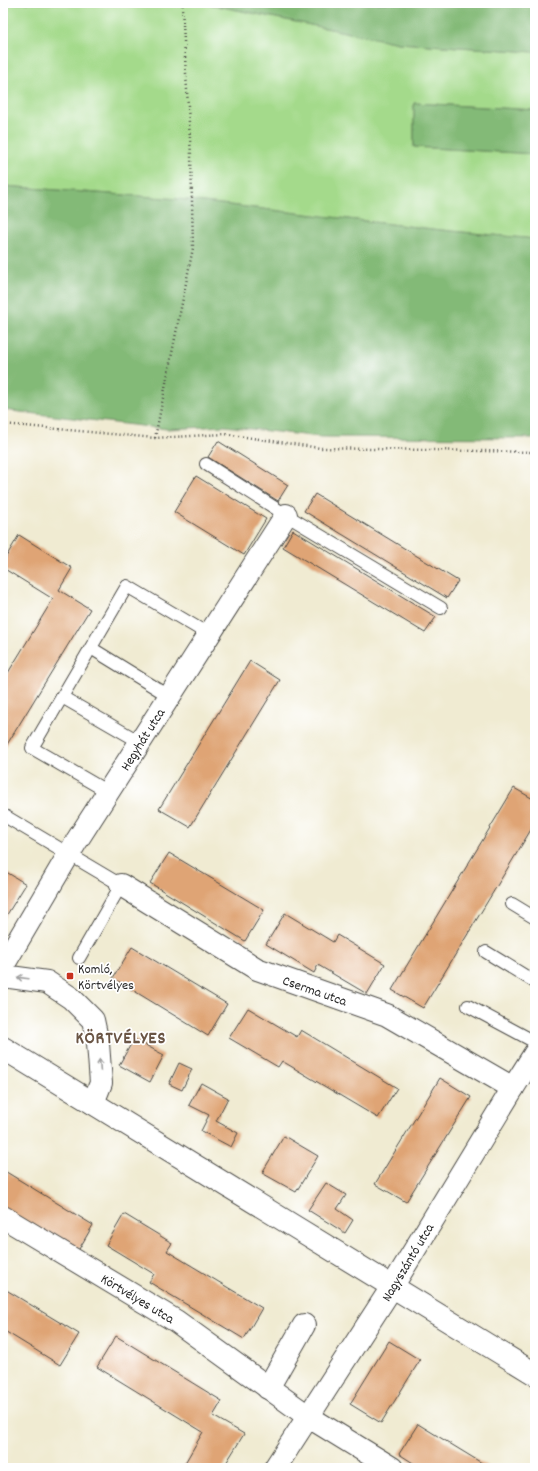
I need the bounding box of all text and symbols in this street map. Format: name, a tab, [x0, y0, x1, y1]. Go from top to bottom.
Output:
street label: Hegyhát utca	[117, 705, 171, 775]
place label: Komló, Körtvélyes	[78, 960, 134, 996]
marker: Komló, Körtvélyes	[65, 971, 75, 981]
street label: Cserma utca	[279, 972, 350, 1012]
one-way arrow	[17, 974, 30, 982]
district label: KÖRTVÉLYES	[76, 1027, 166, 1052]
one-way arrow	[96, 1059, 103, 1072]
street label: Nagyszántó utca	[377, 1220, 440, 1306]
street label: Körtvélyes utca	[96, 1270, 178, 1330]

